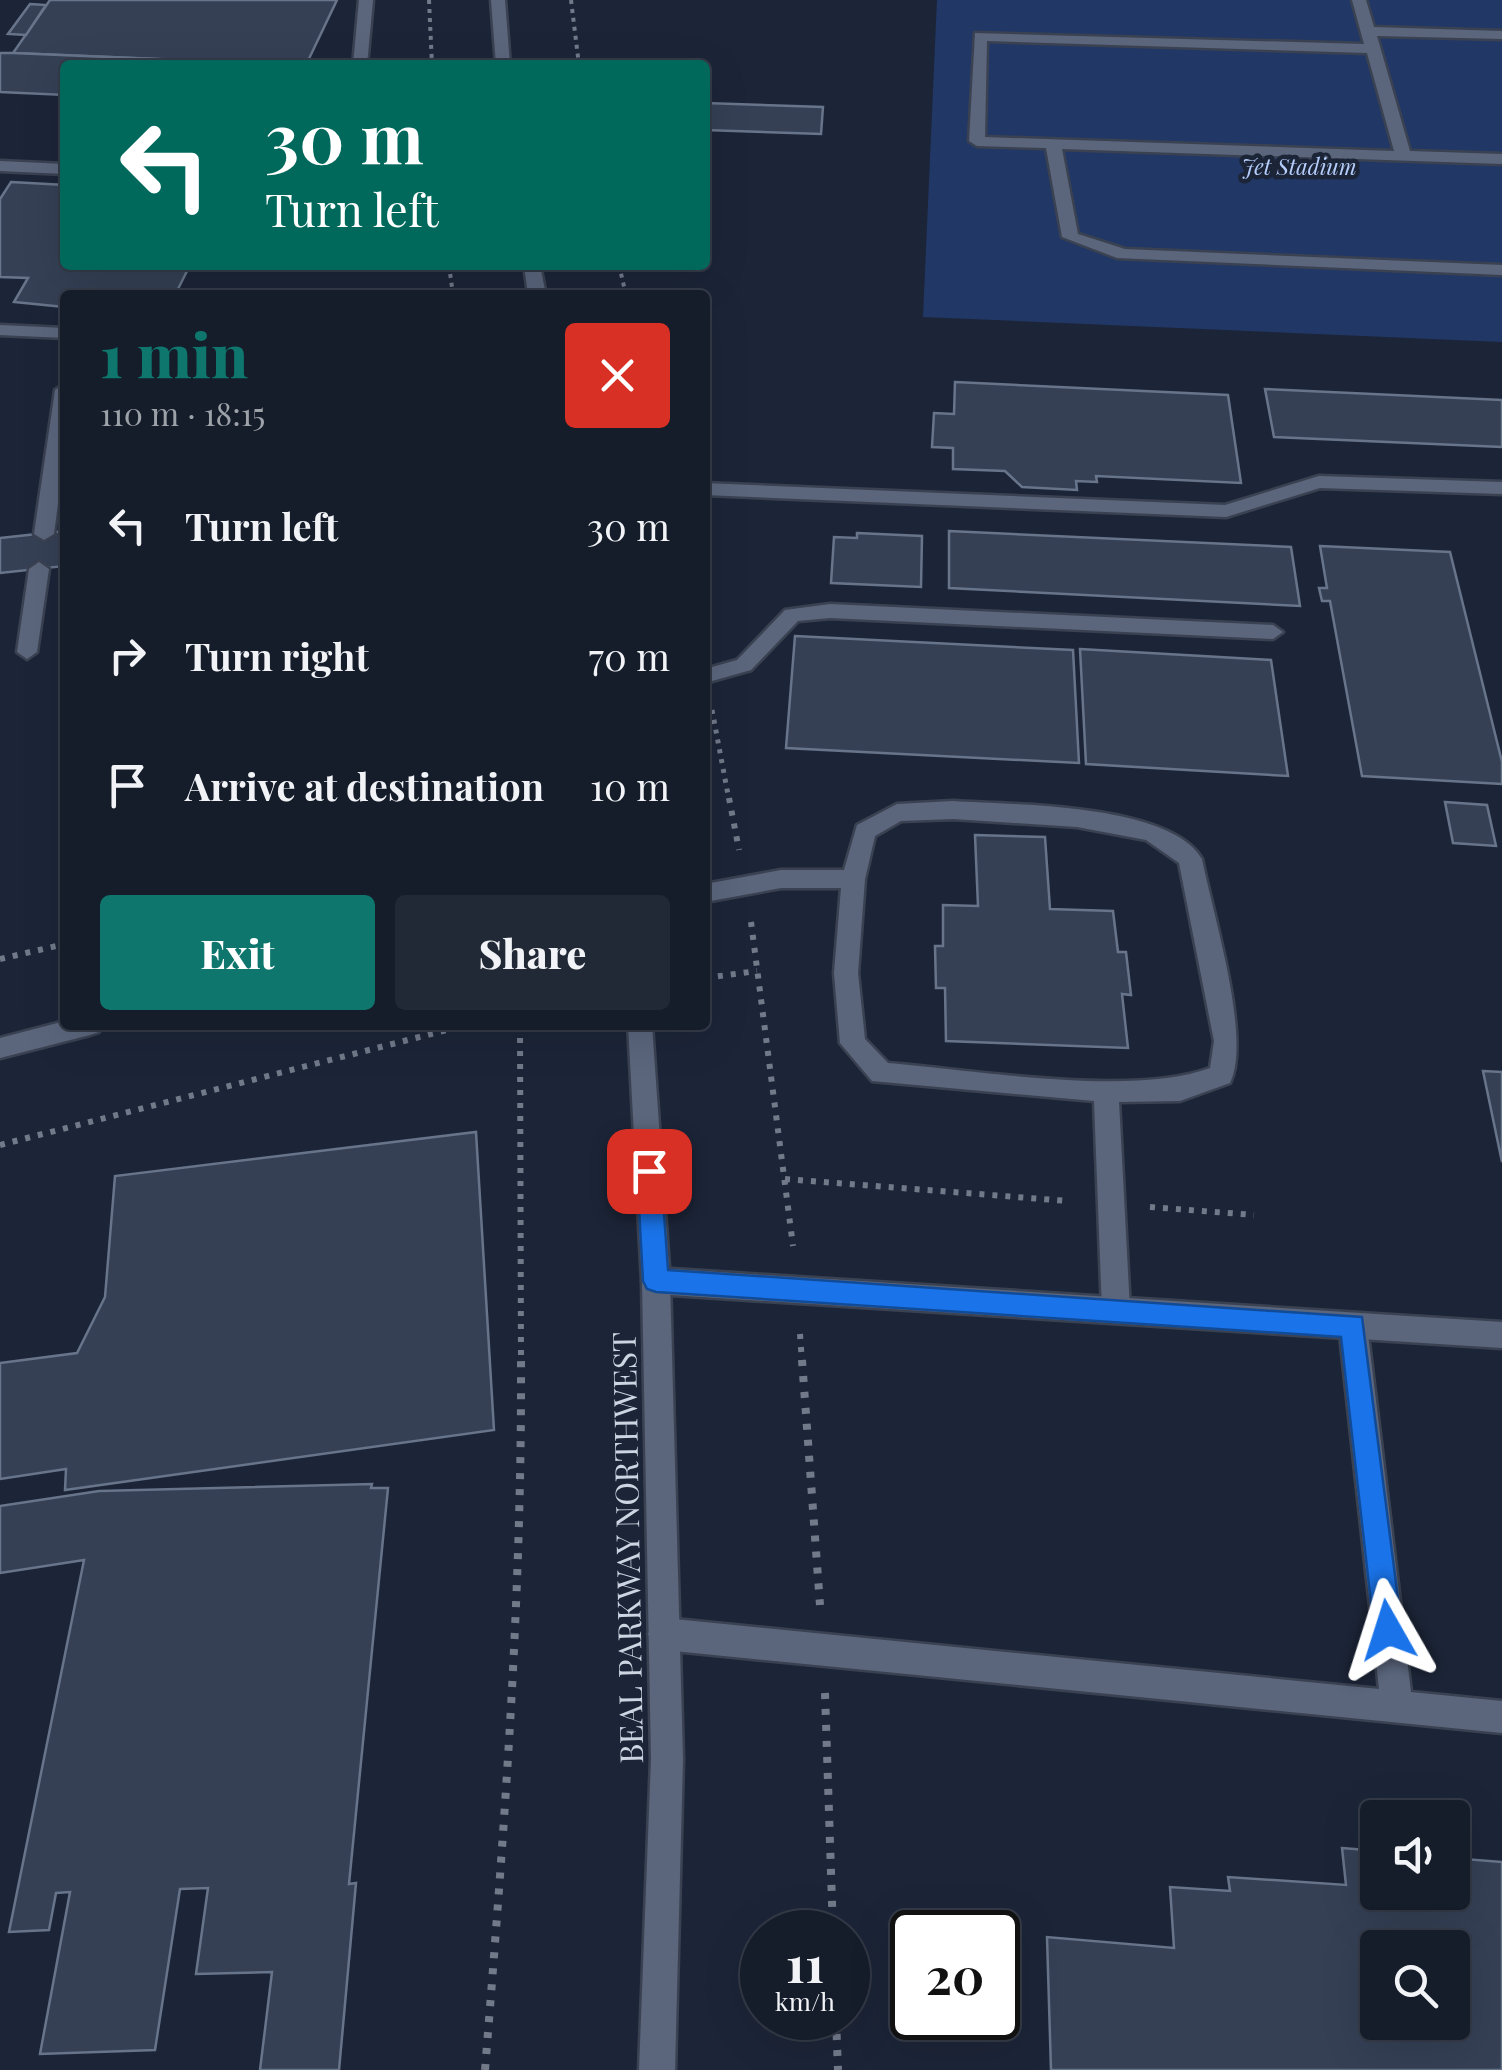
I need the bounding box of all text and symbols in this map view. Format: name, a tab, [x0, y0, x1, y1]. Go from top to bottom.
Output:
text: 30 m	[265, 88, 424, 182]
icon: left	[100, 100, 230, 230]
park label: Jet Stadium	[1241, 151, 1357, 181]
text: Turn left	[265, 178, 439, 238]
text: 1 min	[100, 313, 248, 393]
button: close	[565, 323, 670, 428]
text: 110 m · 18:15	[100, 391, 265, 434]
icon: left	[100, 498, 155, 553]
text: Turn left	[185, 500, 338, 551]
text: 30 m	[587, 500, 670, 551]
icon: right	[100, 628, 155, 683]
text: Turn right	[185, 630, 369, 681]
text: 70 m	[589, 630, 670, 681]
icon: arrive	[100, 758, 155, 813]
text: Arrive at destination	[185, 760, 544, 811]
text: 10 m	[590, 760, 670, 811]
button: Exit	[100, 895, 375, 1010]
button: Share	[395, 895, 670, 1010]
pin	[607, 1129, 692, 1214]
icon: arrive	[622, 1144, 677, 1199]
street label: BEAL PARKWAY NORTHWEST	[601, 1332, 651, 1764]
position arrow	[1336, 1578, 1440, 1682]
map controls	[1360, 1800, 1470, 2040]
button: sound	[1360, 1800, 1470, 1910]
speed limit sign: 20	[890, 1910, 1020, 2040]
text: 11	[786, 1929, 824, 1996]
button: search	[1360, 1930, 1470, 2040]
text: km/h	[775, 1984, 835, 2017]

